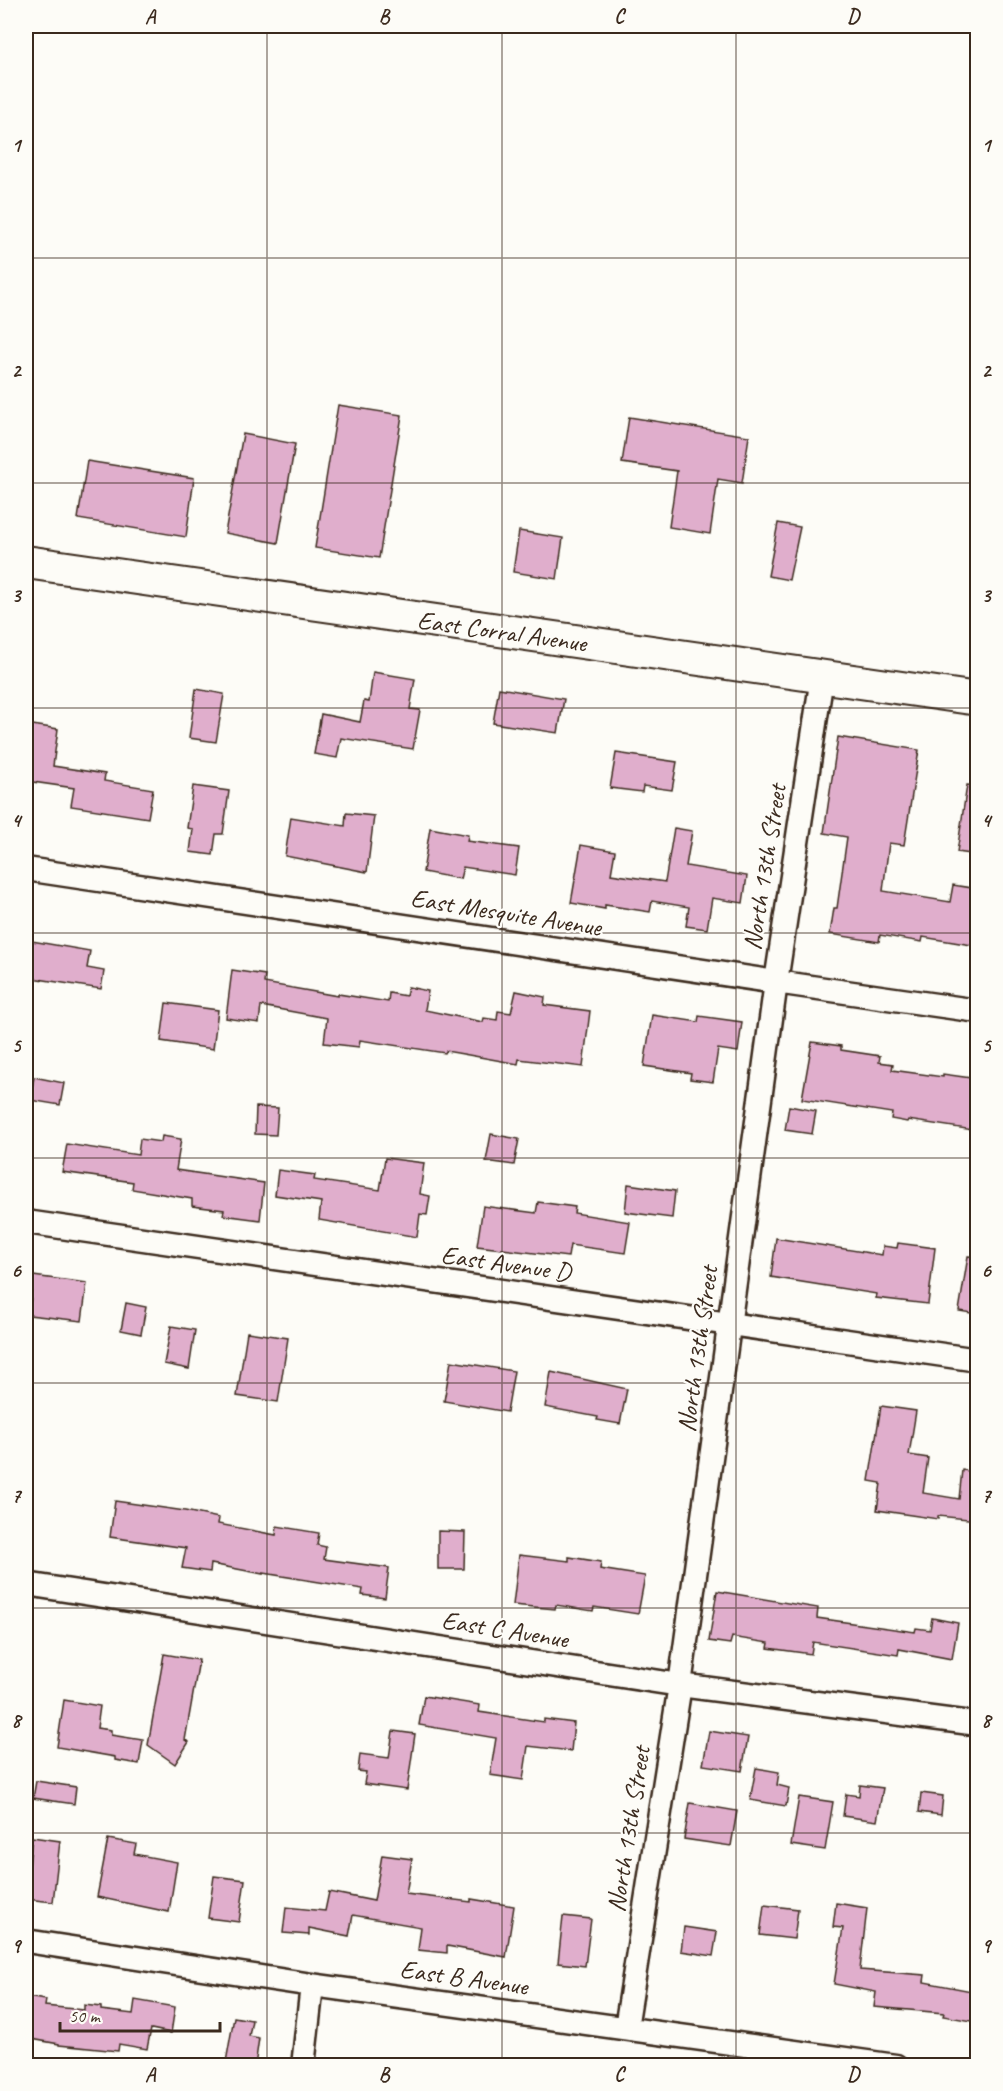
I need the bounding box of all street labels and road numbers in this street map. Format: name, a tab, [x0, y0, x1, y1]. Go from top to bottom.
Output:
street label: East Corral Avenue	[415, 603, 590, 660]
street label: North 13th Street	[735, 780, 794, 952]
street label: East Mesquite Avenue	[408, 881, 605, 944]
street label: East Avenue D	[439, 1238, 575, 1289]
street label: North 13th Street	[670, 1262, 726, 1434]
street label: East C Avenue	[439, 1603, 572, 1656]
street label: North 13th Street	[599, 1742, 658, 1914]
street label: East B Avenue	[398, 1952, 531, 2003]

